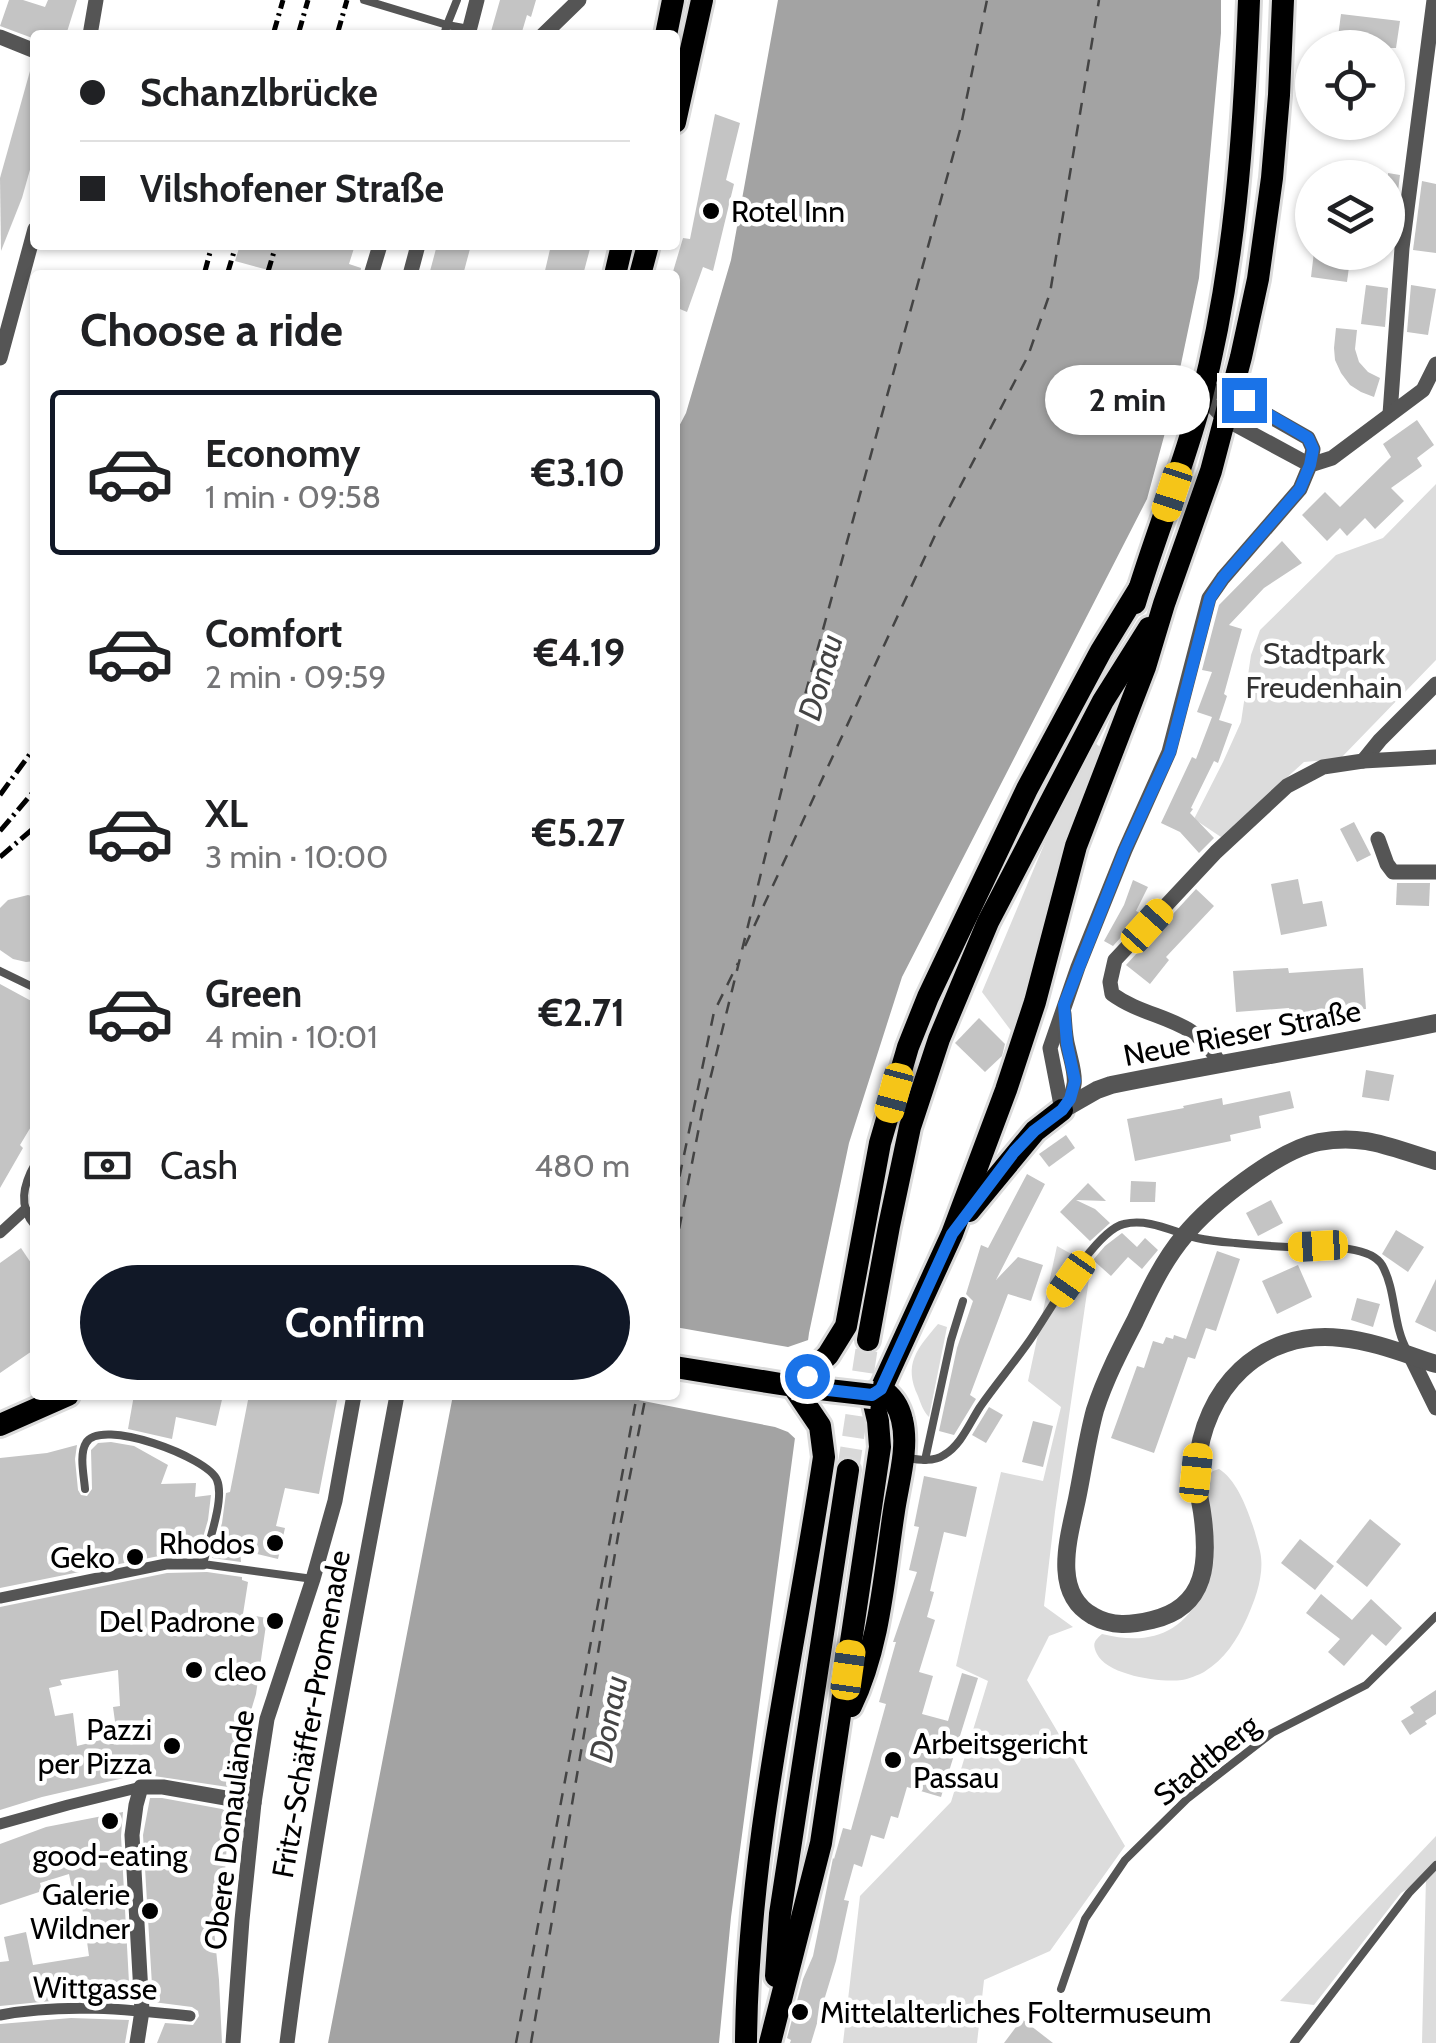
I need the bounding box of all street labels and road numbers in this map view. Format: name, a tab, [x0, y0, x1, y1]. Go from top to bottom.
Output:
street label: Neue Rieser Straße	[1120, 992, 1364, 1074]
street label: Fritz-Schäffer-Promenade	[264, 1547, 358, 1881]
street label: Stadtberg	[1146, 1706, 1267, 1814]
street label: Obere Donaulände	[196, 1708, 262, 1952]
street label: Wittgasse	[33, 1968, 157, 2008]

